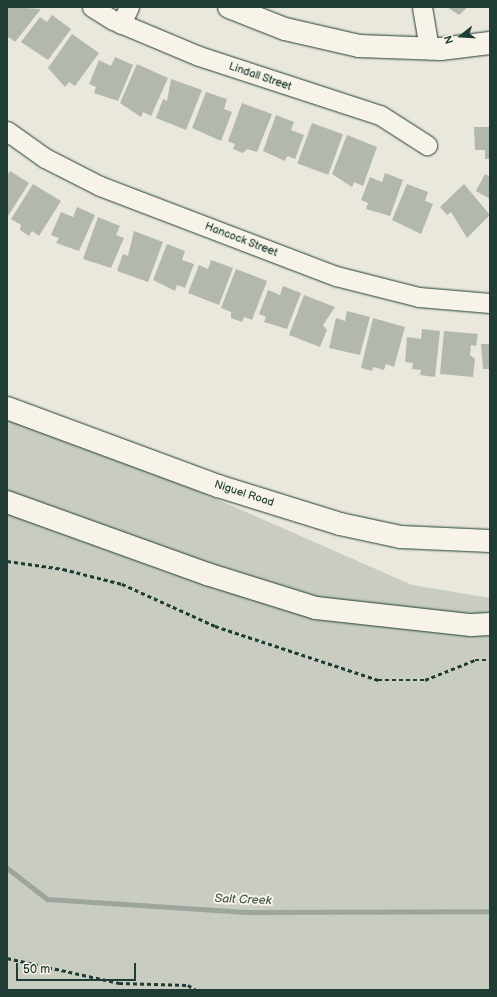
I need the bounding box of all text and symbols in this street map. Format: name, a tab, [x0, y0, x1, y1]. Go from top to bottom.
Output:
north arrow	[441, 16, 481, 56]
text: N	[442, 34, 456, 46]
street label: Lindall Street	[227, 60, 293, 94]
street label: Hancock Street	[203, 220, 279, 260]
street label: Niguel Road	[213, 478, 275, 510]
water label: Salt Creek	[214, 892, 272, 908]
scale bar	[18, 955, 138, 981]
text: 50 m	[23, 962, 50, 977]

